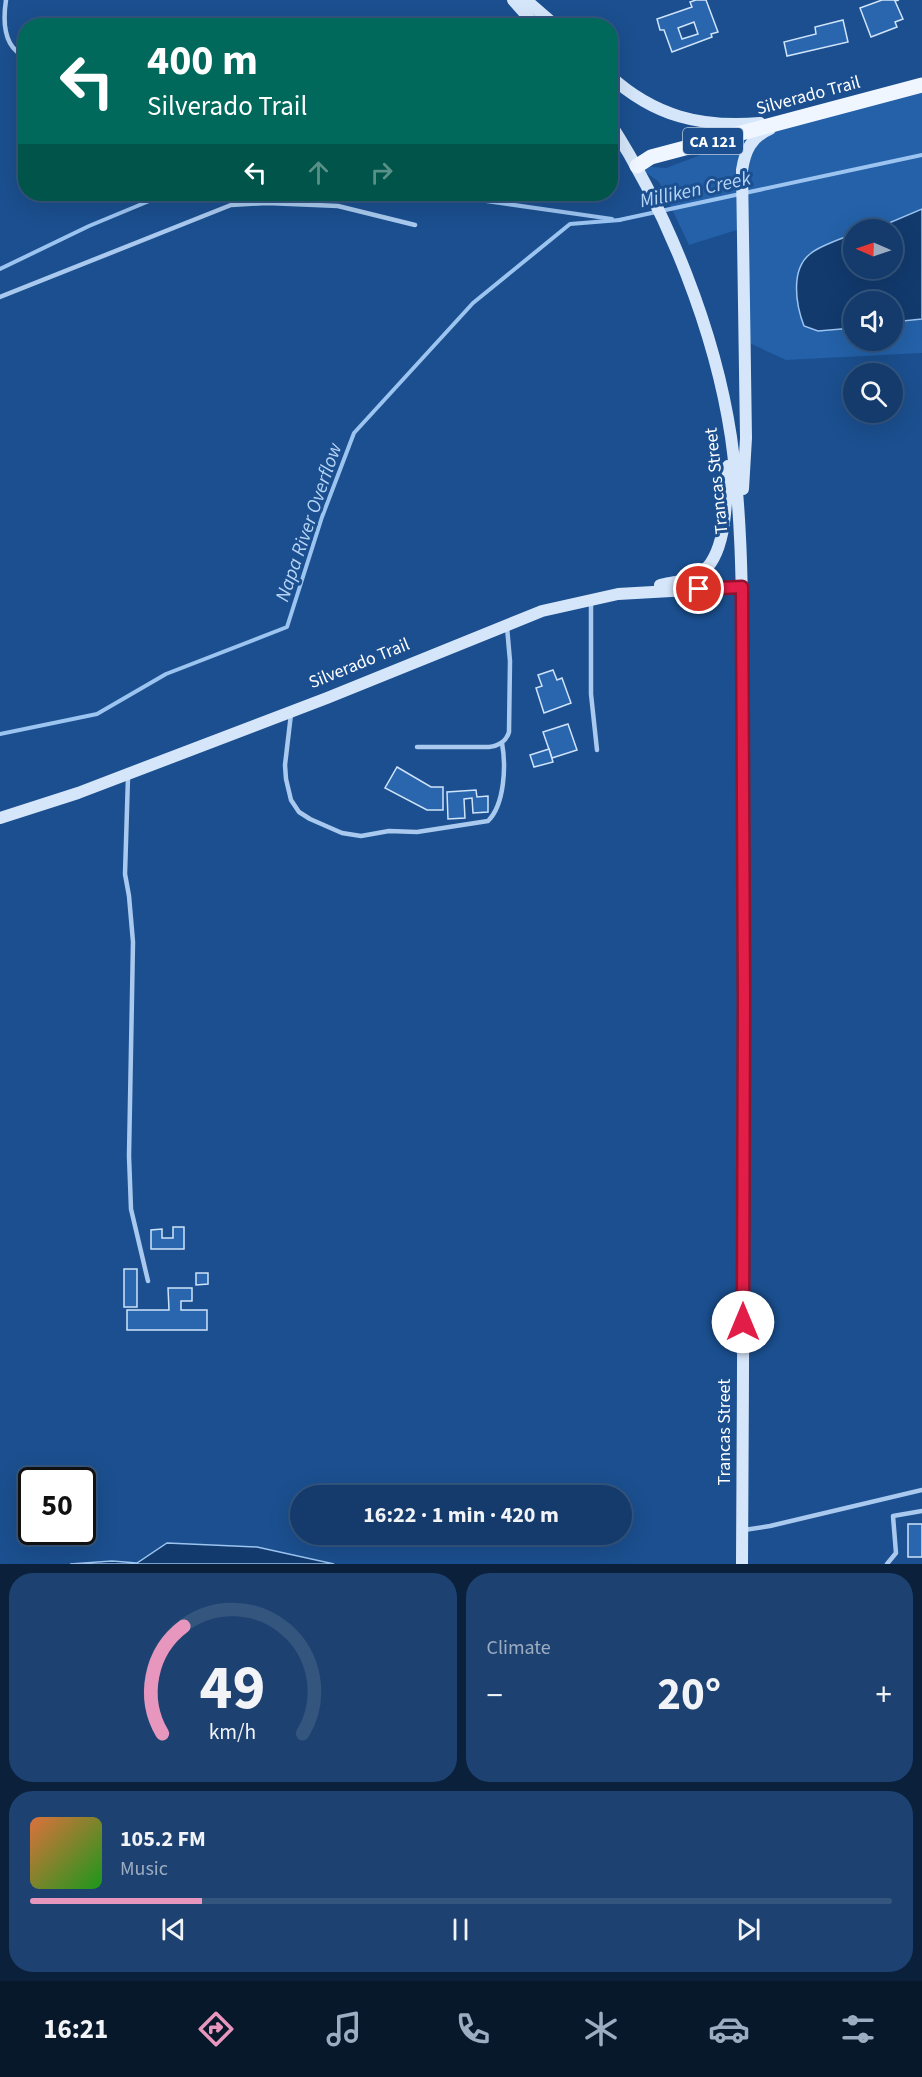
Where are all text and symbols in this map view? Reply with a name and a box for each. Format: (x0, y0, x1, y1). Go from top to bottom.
text: 400 m (147, 31, 258, 91)
icon: left (48, 42, 126, 120)
street label: Silverado Trail (753, 70, 863, 121)
text: Silverado Trail (147, 87, 307, 126)
road number: CA 121 (683, 128, 743, 154)
icon: left (239, 156, 272, 189)
icon: ahead (302, 156, 335, 189)
icon: right (365, 156, 398, 189)
water label: Milliken Creek (637, 164, 754, 215)
north arrow (843, 219, 903, 279)
map controls (843, 219, 903, 423)
button: sound (843, 291, 903, 351)
button: search (843, 363, 903, 423)
street label: Trancas Street (698, 426, 735, 535)
water label: Napa River Overflow (269, 438, 350, 606)
pin (673, 563, 724, 614)
icon: arrive (682, 572, 715, 605)
street label: Silverado Trail (305, 632, 413, 695)
position arrow (711, 1290, 775, 1354)
street label: Trancas Street (712, 1379, 737, 1485)
speed limit sign: 50 (18, 1467, 96, 1545)
text: 16:22 · 1 min · 420 m (363, 1499, 559, 1531)
text: Climate (487, 1634, 551, 1662)
text: 49 (200, 1644, 266, 1733)
text: 20° (657, 1663, 721, 1727)
text: − (487, 1672, 503, 1719)
text: + (876, 1672, 892, 1719)
text: km/h (209, 1718, 257, 1749)
text: 105.2 FM (120, 1823, 206, 1855)
text: Music (120, 1855, 168, 1883)
icon: previous (157, 1913, 190, 1946)
icon: pause (444, 1913, 477, 1946)
icon: next (732, 1913, 765, 1946)
icon: directions (195, 2008, 237, 2050)
icon: music (323, 2008, 365, 2050)
icon: phone (452, 2008, 494, 2050)
icon: climate (580, 2008, 622, 2050)
icon: car (708, 2008, 750, 2050)
icon: filters (837, 2008, 879, 2050)
text: 16:21 (43, 2010, 108, 2049)

